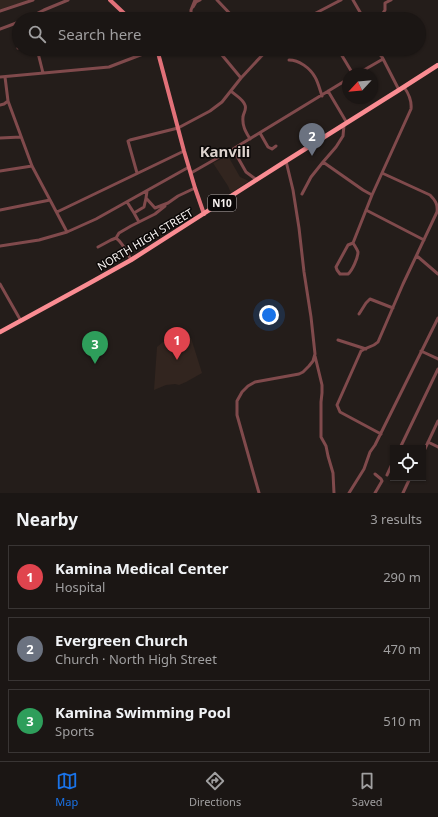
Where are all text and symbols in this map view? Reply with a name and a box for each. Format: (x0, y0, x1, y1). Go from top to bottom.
search box (12, 12, 426, 56)
icon: search (26, 23, 48, 45)
text: Search here (58, 24, 141, 44)
north arrow (342, 68, 378, 104)
pin: 2 (299, 123, 325, 156)
district label: Kanvili (200, 141, 250, 161)
road number: N10 (208, 195, 236, 211)
street label: NORTH HIGH STREET (94, 204, 196, 274)
your location (259, 305, 279, 325)
pin: 1 (164, 327, 190, 360)
pin: 3 (82, 331, 108, 364)
map controls (390, 445, 426, 481)
button: locate (390, 445, 426, 481)
text: Nearby (16, 508, 78, 531)
text: 3 results (370, 510, 422, 528)
text: Kamina Medical Center (55, 558, 228, 578)
text: 1 (26, 568, 34, 586)
text: 290 m (383, 568, 421, 586)
text: Hospital (55, 578, 105, 596)
text: Evergreen Church (55, 630, 188, 650)
text: 2 (26, 640, 34, 658)
text: 470 m (383, 640, 421, 658)
text: Church · North High Street (55, 650, 217, 668)
text: Kamina Swimming Pool (55, 702, 231, 722)
text: 3 (26, 712, 34, 730)
text: 510 m (383, 712, 421, 730)
text: Sports (55, 722, 94, 740)
tab: Map (55, 770, 78, 809)
tab: Directions (189, 770, 241, 809)
tab: Saved (352, 770, 383, 809)

